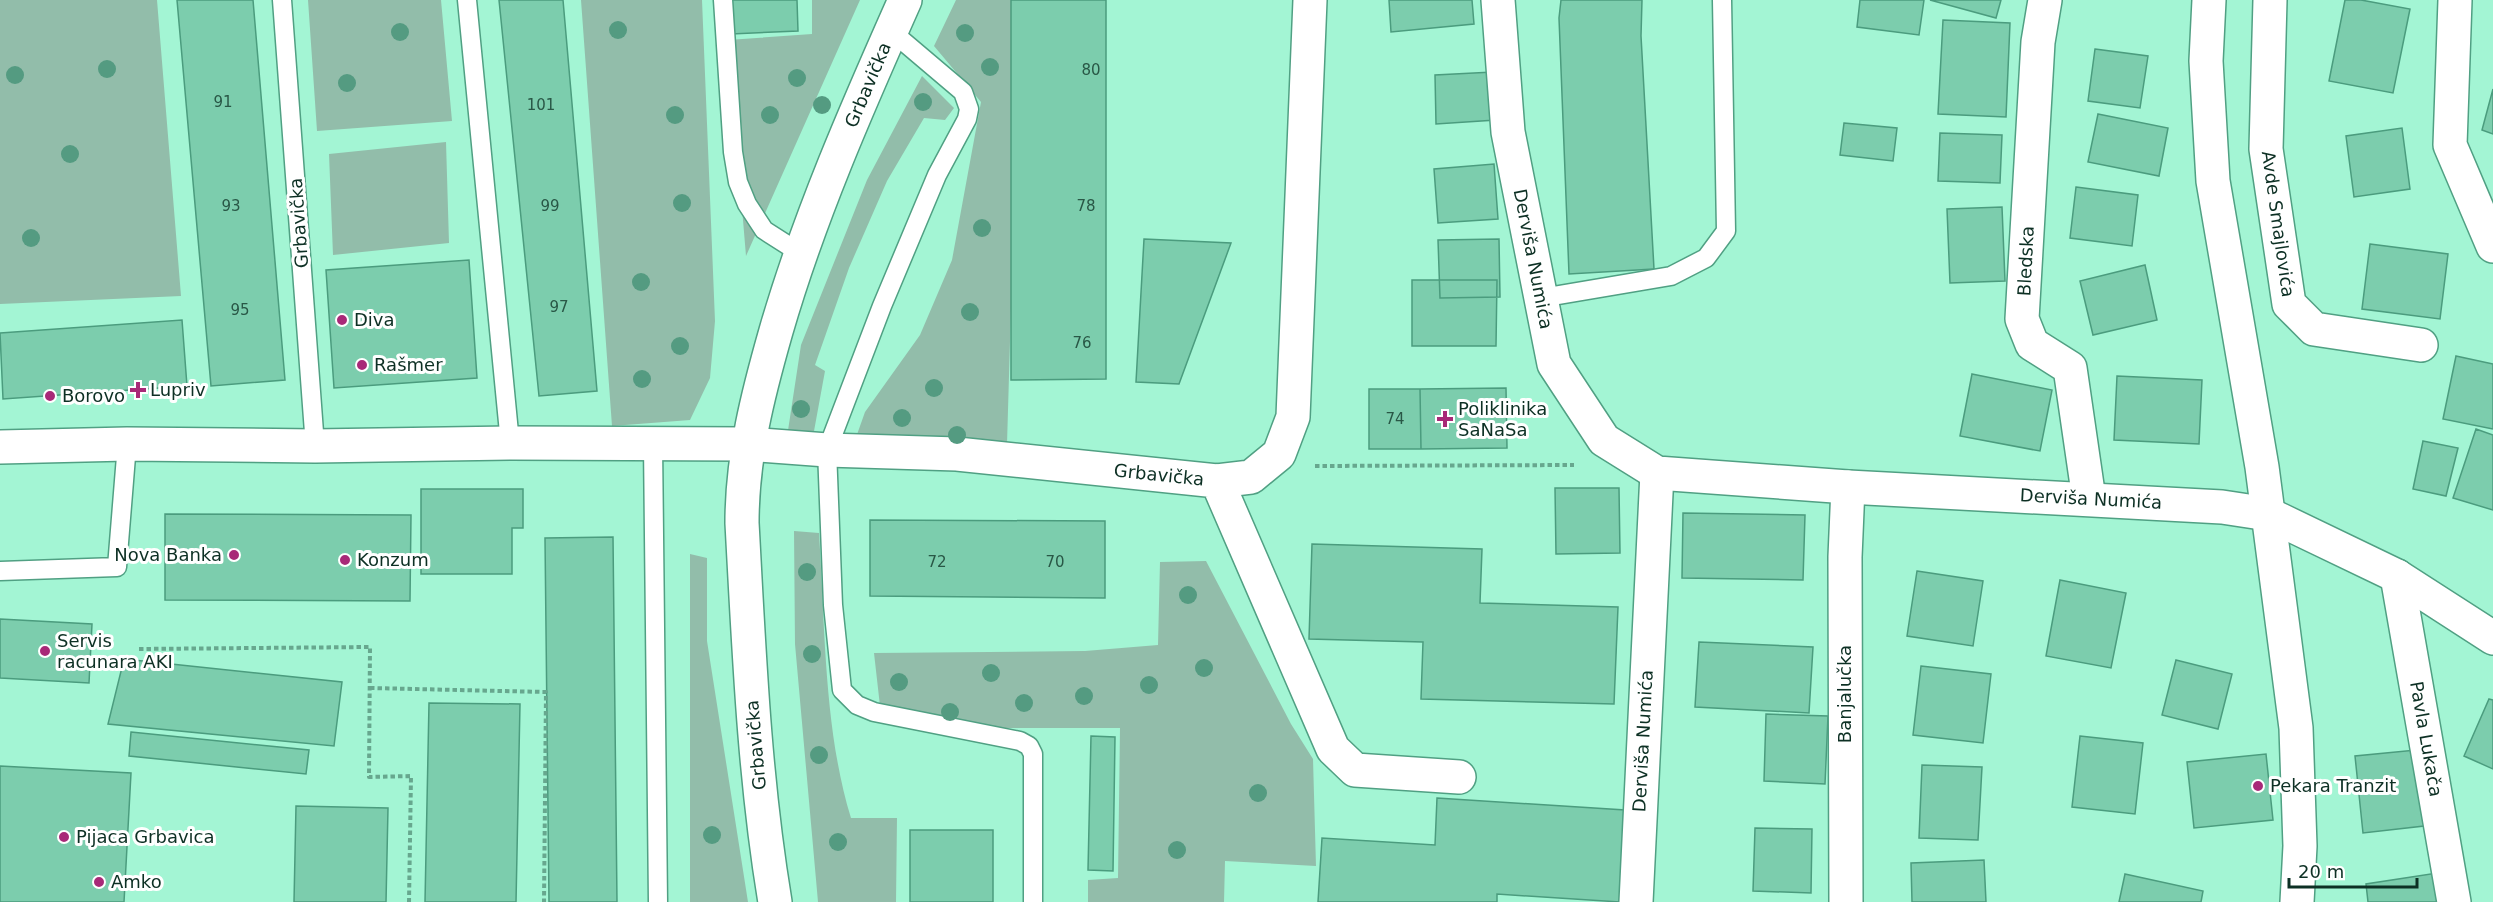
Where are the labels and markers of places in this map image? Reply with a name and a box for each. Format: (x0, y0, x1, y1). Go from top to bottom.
place label: Diva (354, 309, 395, 330)
marker: Diva (335, 313, 349, 327)
place label: Rašmer (374, 354, 443, 375)
marker: Rašmer (355, 358, 369, 372)
place label: Lupriv (150, 379, 206, 400)
marker: Lupriv (131, 383, 145, 397)
place label: Borovo (62, 385, 125, 406)
marker: Borovo (43, 389, 57, 403)
place label: Poliklinika SaNaSa (1458, 398, 1547, 440)
marker: Poliklinika SaNaSa (1436, 410, 1454, 428)
place label: Nova Banka (114, 544, 222, 565)
marker: Nova Banka (227, 548, 241, 562)
place label: Konzum (357, 549, 429, 570)
marker: Konzum (338, 553, 352, 567)
place label: Servis racunara AKI (57, 630, 173, 672)
marker: Servis racunara AKI (38, 644, 52, 658)
place label: Pekara Tranzit (2270, 775, 2396, 796)
marker: Pekara Tranzit (2251, 779, 2265, 793)
place label: Pijaca Grbavica (76, 826, 215, 847)
marker: Pijaca Grbavica (57, 830, 71, 844)
place label: Amko (111, 871, 162, 892)
marker: Amko (92, 875, 106, 889)

